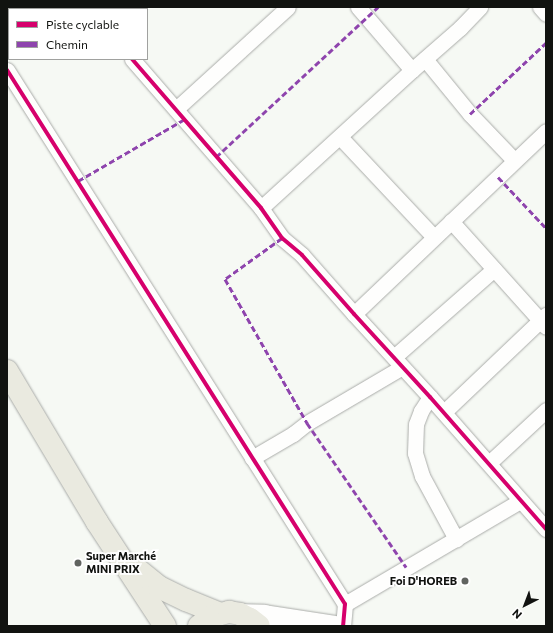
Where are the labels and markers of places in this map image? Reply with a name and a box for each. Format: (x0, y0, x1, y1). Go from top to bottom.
place label: Super Marché MINI PRIX (86, 550, 156, 576)
marker: Super Marché MINI PRIX (73, 558, 83, 568)
place label: Foi D'HOREB (390, 574, 457, 588)
marker: Foi D'HOREB (460, 576, 470, 586)

